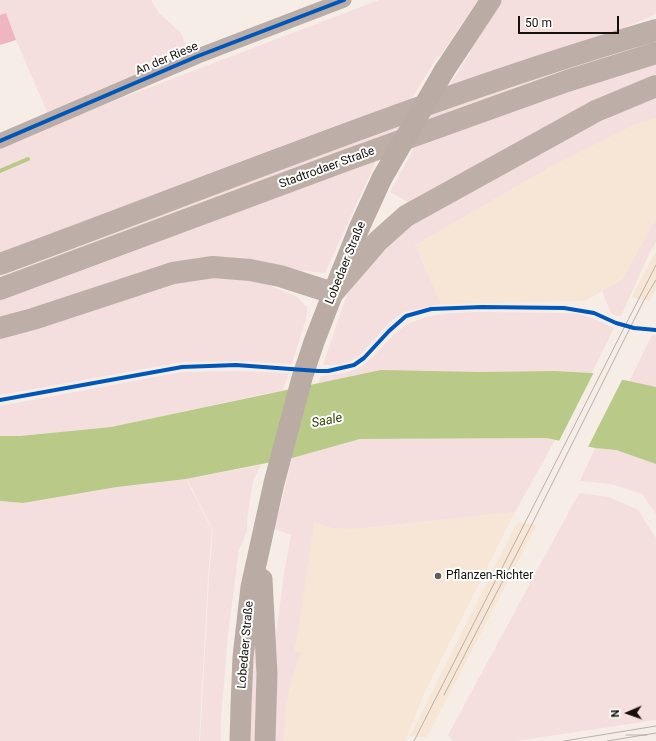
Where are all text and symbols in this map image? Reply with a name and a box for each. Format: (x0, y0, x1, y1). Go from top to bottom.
scale bar (520, 8, 621, 34)
text: 50 m (525, 16, 552, 30)
street label: An der Riese (133, 39, 201, 79)
street label: Stadtrodaer Straße (277, 144, 377, 192)
street label: Lobedaer Straße (323, 219, 369, 307)
water label: Saale (310, 410, 344, 432)
place label: Pflanzen-Richter (446, 569, 533, 583)
marker: Pflanzen-Richter (433, 571, 443, 581)
street label: Lobedaer Straße (235, 601, 257, 689)
north arrow (608, 693, 648, 733)
text: N (609, 709, 622, 718)

